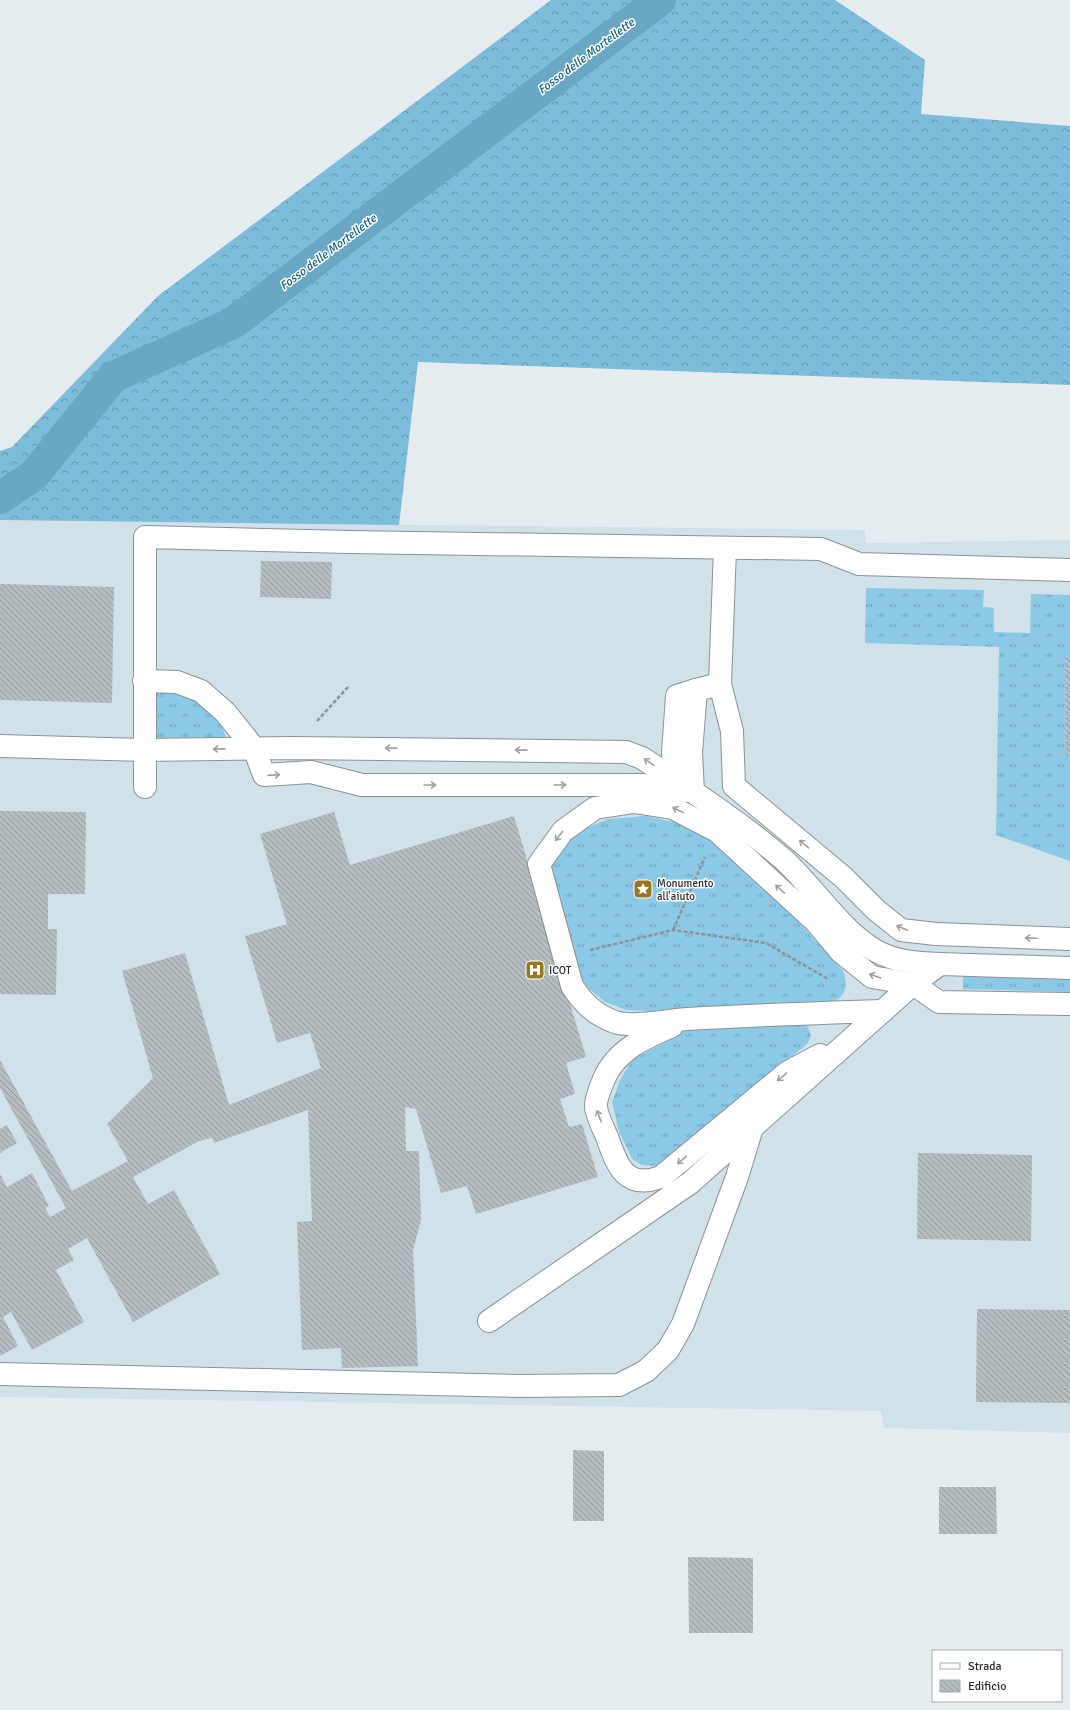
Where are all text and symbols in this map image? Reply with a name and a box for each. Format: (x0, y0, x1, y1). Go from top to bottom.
water label: Fosso delle Mortellette (535, 15, 638, 98)
water label: Fosso delle Mortellette (277, 211, 380, 294)
one-way arrow (213, 745, 226, 753)
one-way arrow (385, 745, 398, 752)
one-way arrow (515, 746, 528, 754)
one-way arrow (644, 758, 655, 766)
one-way arrow (267, 771, 280, 778)
one-way arrow (423, 781, 436, 789)
one-way arrow (553, 781, 566, 789)
one-way arrow (672, 806, 684, 813)
one-way arrow (555, 830, 564, 841)
one-way arrow (798, 840, 809, 849)
place label: Monumento all'aiuto (657, 877, 714, 903)
place icon: Monumento all'aiuto (632, 878, 654, 900)
one-way arrow (775, 884, 785, 893)
one-way arrow (896, 924, 908, 932)
one-way arrow (1025, 934, 1038, 941)
hospital icon: ICOT (524, 959, 546, 981)
place label: ICOT (549, 964, 572, 977)
one-way arrow (869, 972, 881, 980)
one-way arrow (777, 1072, 787, 1081)
one-way arrow (594, 1110, 602, 1122)
one-way arrow (677, 1155, 687, 1164)
legend (932, 1650, 1062, 1702)
text: Strada (968, 1659, 1002, 1674)
text: Edificio (968, 1679, 1006, 1694)

